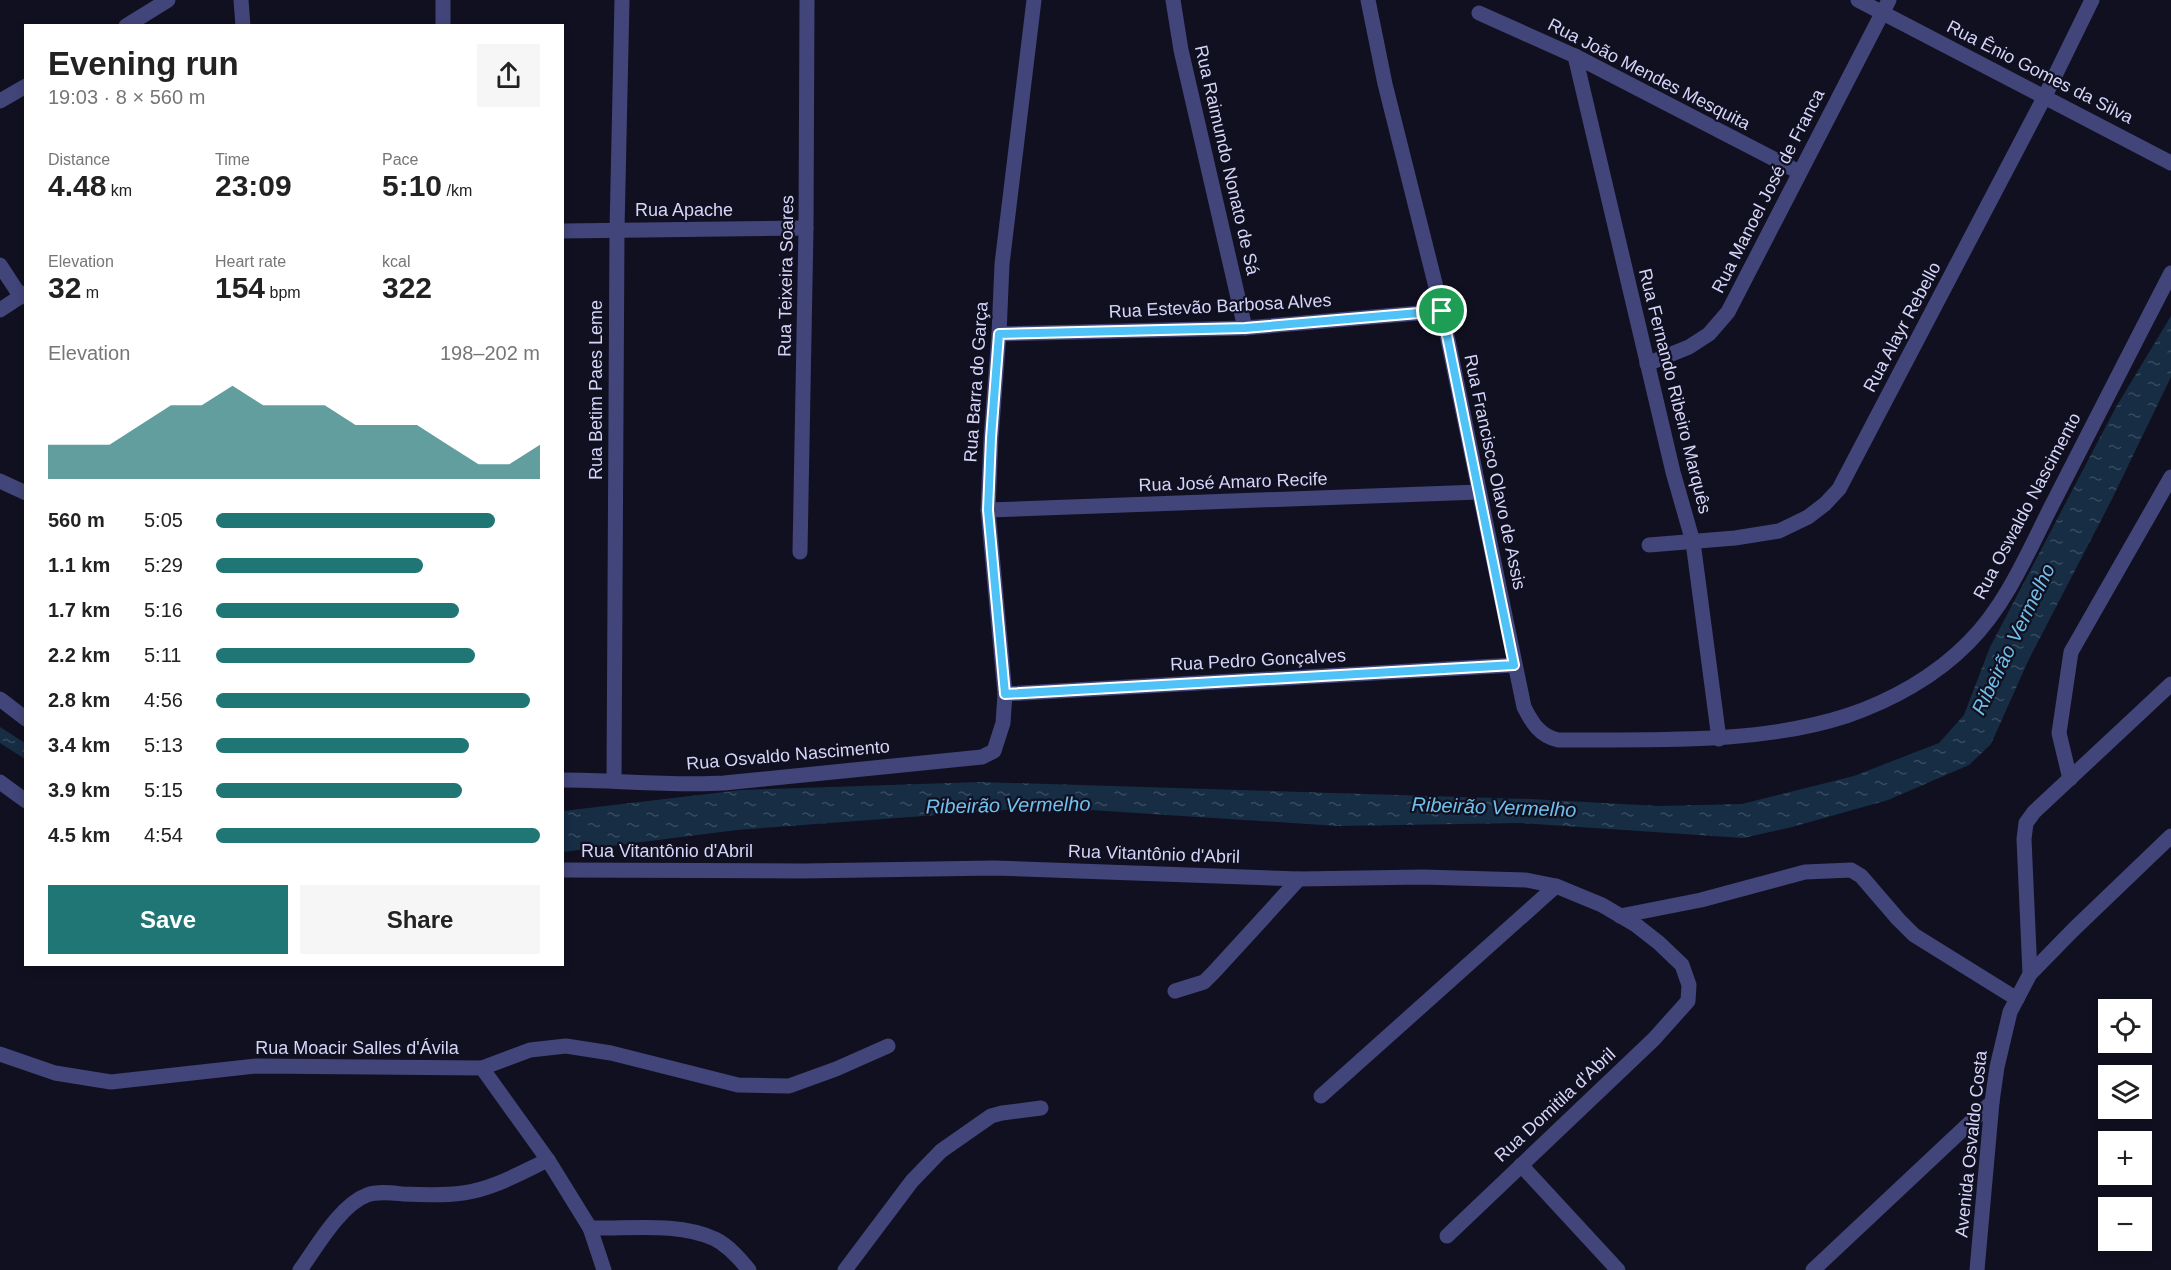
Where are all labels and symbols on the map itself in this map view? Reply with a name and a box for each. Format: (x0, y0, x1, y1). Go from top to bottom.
street label: Rua João Mendes Mesquita (1545, 14, 1754, 134)
street label: Rua Ênio Gomes da Silva (1944, 16, 2137, 128)
street label: Rua Raimundo Nonato de Sá (1191, 43, 1263, 278)
street label: Rua Manoel José de Franca (1708, 85, 1829, 296)
street label: Rua Teixeira Soares (775, 195, 797, 357)
street label: Rua Apache (635, 200, 733, 220)
street label: Rua Alayr Rebello (1859, 259, 1945, 395)
street label: Rua Fernando Ribeiro Marquês (1635, 266, 1715, 516)
pin (1416, 285, 1467, 336)
street label: Rua Estevão Barbosa Alves (1108, 290, 1332, 322)
street label: Rua Betim Paes Leme (586, 300, 606, 480)
street label: Rua Barra do Garça (960, 300, 992, 463)
street label: Rua Francisco Olavo de Assis (1460, 352, 1530, 592)
street label: Rua Oswaldo Nascimento (1969, 409, 2085, 603)
street label: Rua José Amaro Recife (1138, 469, 1328, 495)
water label: Ribeirão Vermelho (1967, 560, 2059, 718)
street label: Rua Pedro Gonçalves (1170, 645, 1346, 675)
street label: Rua Osvaldo Nascimento (685, 736, 891, 774)
water label: Ribeirão Vermelho (925, 793, 1091, 817)
water label: Ribeirão Vermelho (1411, 793, 1577, 821)
street label: Rua Vitantônio d'Abril (581, 841, 753, 861)
street label: Rua Vitantônio d'Abril (1068, 841, 1240, 867)
street label: Rua Moacir Salles d'Ávila (255, 1038, 460, 1058)
street label: Rua Domitila d'Abril (1491, 1044, 1619, 1166)
street label: Avenida Osvaldo Costa (1951, 1049, 1991, 1238)

